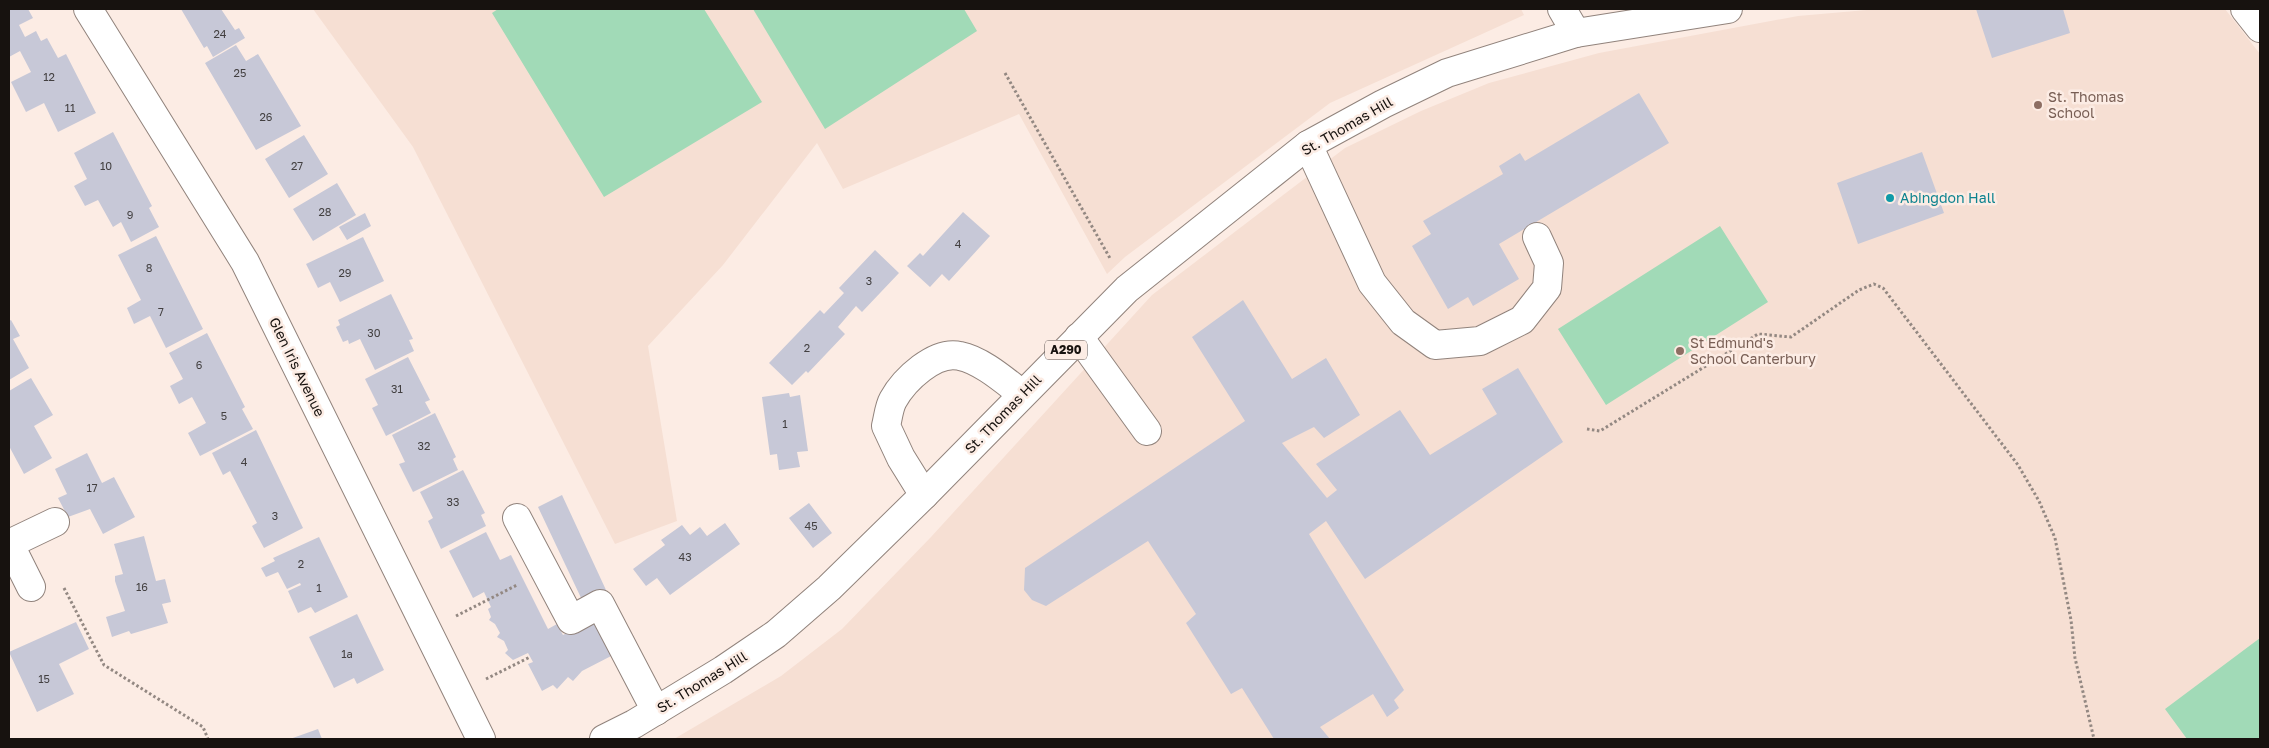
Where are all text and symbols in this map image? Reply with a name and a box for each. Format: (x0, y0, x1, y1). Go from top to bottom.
house number: 24 (213, 27, 227, 40)
house number: 25 (234, 66, 246, 79)
house number: 12 (43, 70, 55, 83)
place label: St. Thomas School (2048, 88, 2124, 121)
street label: St. Thomas Hill (1298, 93, 1395, 159)
marker: St. Thomas School (2032, 99, 2044, 111)
house number: 11 (65, 101, 75, 114)
house number: 26 (259, 110, 273, 123)
house number: 10 (100, 159, 112, 172)
house number: 27 (291, 159, 303, 172)
place label: Abingdon Hall (1900, 189, 1996, 206)
marker: Abingdon Hall (1884, 192, 1896, 204)
house number: 28 (318, 205, 332, 218)
house number: 9 (127, 208, 133, 221)
house number: 4 (955, 237, 962, 250)
house number: 8 (146, 261, 153, 274)
house number: 29 (338, 266, 352, 279)
house number: 3 (866, 274, 872, 287)
house number: 7 (158, 305, 164, 318)
street label: Glen Iris Avenue (266, 314, 329, 419)
house number: 30 (367, 326, 381, 339)
place label: St Edmund's School Canterbury (1690, 334, 1816, 367)
road number: A290 (1045, 340, 1087, 360)
house number: 2 (804, 341, 810, 354)
marker: St Edmund's School Canterbury (1674, 345, 1686, 357)
house number: 6 (196, 358, 203, 371)
street label: St. Thomas Hill (961, 371, 1044, 456)
house number: 31 (391, 382, 403, 395)
house number: 5 (221, 409, 227, 422)
house number: 1 (782, 417, 788, 430)
house number: 32 (418, 439, 430, 452)
house number: 4 (241, 455, 248, 468)
house number: 17 (86, 481, 98, 494)
house number: 33 (447, 495, 459, 508)
house number: 3 (272, 509, 278, 522)
house number: 45 (804, 519, 818, 532)
house number: 43 (678, 550, 692, 563)
house number: 2 (298, 557, 304, 570)
house number: 16 (136, 580, 148, 593)
house number: 1 (316, 581, 322, 594)
house number: 1a (341, 647, 353, 660)
street label: St. Thomas Hill (654, 647, 750, 716)
house number: 15 (38, 672, 50, 685)

